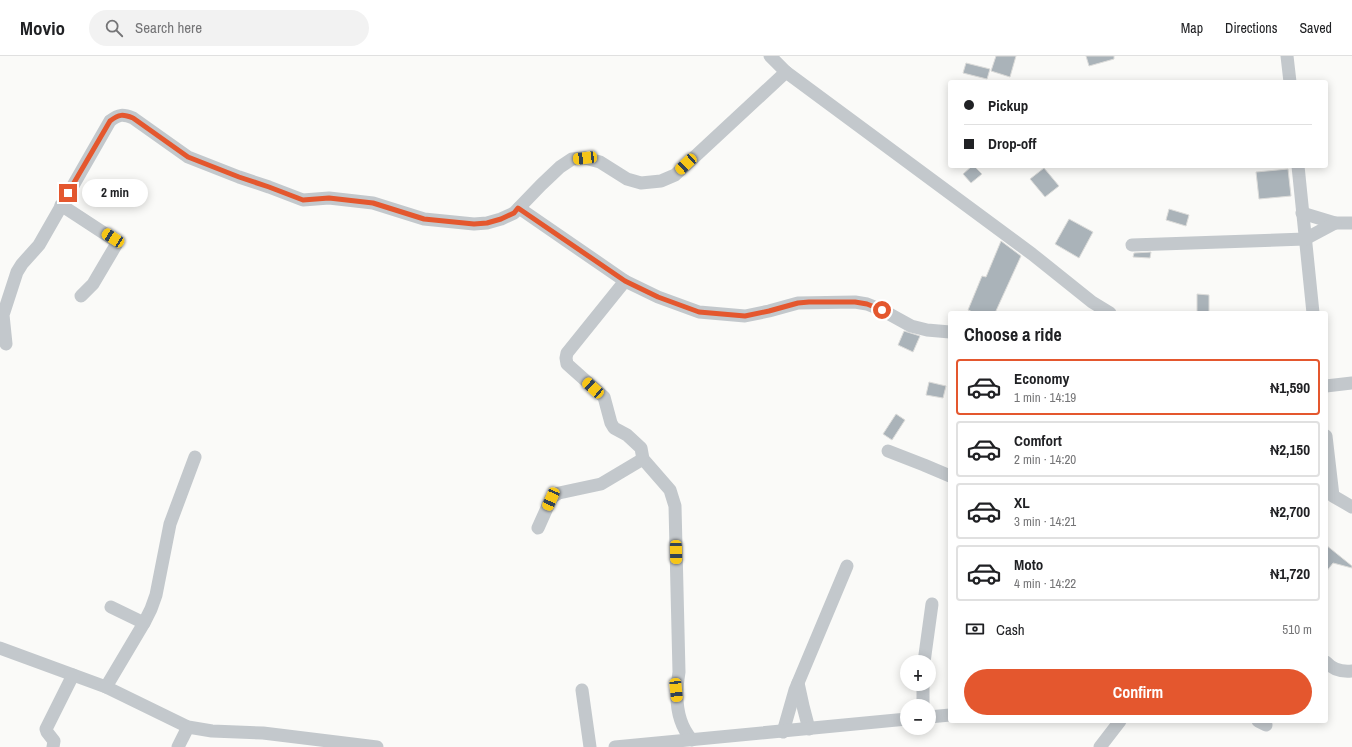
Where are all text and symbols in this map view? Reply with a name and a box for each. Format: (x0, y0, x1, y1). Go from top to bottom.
search box (89, 10, 369, 46)
text: Movio (20, 15, 65, 41)
icon: search (103, 17, 125, 39)
text: Search here (135, 17, 202, 38)
text: Map (1181, 19, 1203, 37)
text: Directions (1225, 19, 1277, 37)
text: Saved (1299, 19, 1332, 37)
text: Pickup (988, 95, 1028, 116)
text: Drop-off (988, 133, 1037, 154)
car (572, 151, 598, 165)
car (673, 151, 699, 177)
callout: 2 min (82, 179, 148, 207)
route end (59, 184, 77, 202)
text: 2 min (101, 184, 129, 201)
car (100, 226, 126, 250)
route start (873, 301, 891, 319)
text: Choose a ride (964, 322, 1062, 347)
text: Economy (1014, 368, 1069, 389)
icon: car (966, 369, 1002, 405)
car (580, 376, 606, 400)
text: ₦1,590 (1270, 377, 1310, 398)
text: 1 min · 14:19 (1014, 389, 1076, 406)
text: Comfort (1014, 430, 1062, 451)
icon: car (966, 431, 1002, 467)
text: ₦2,150 (1270, 439, 1310, 460)
text: 2 min · 14:20 (1014, 451, 1076, 468)
car (541, 486, 561, 512)
text: XL (1014, 492, 1030, 513)
icon: car (966, 493, 1002, 529)
text: ₦2,700 (1270, 501, 1310, 522)
text: 3 min · 14:21 (1014, 513, 1076, 530)
car (670, 540, 682, 564)
text: Moto (1014, 554, 1043, 575)
icon: car (966, 555, 1002, 591)
text: ₦1,720 (1270, 563, 1310, 584)
text: 4 min · 14:22 (1014, 575, 1076, 592)
icon: cash (964, 618, 986, 640)
text: Cash (996, 619, 1025, 640)
text: 510 m (1282, 621, 1312, 638)
map controls (900, 655, 936, 735)
button: + (900, 655, 936, 691)
button: Confirm (964, 669, 1312, 715)
car (669, 677, 683, 703)
button: − (900, 699, 936, 735)

